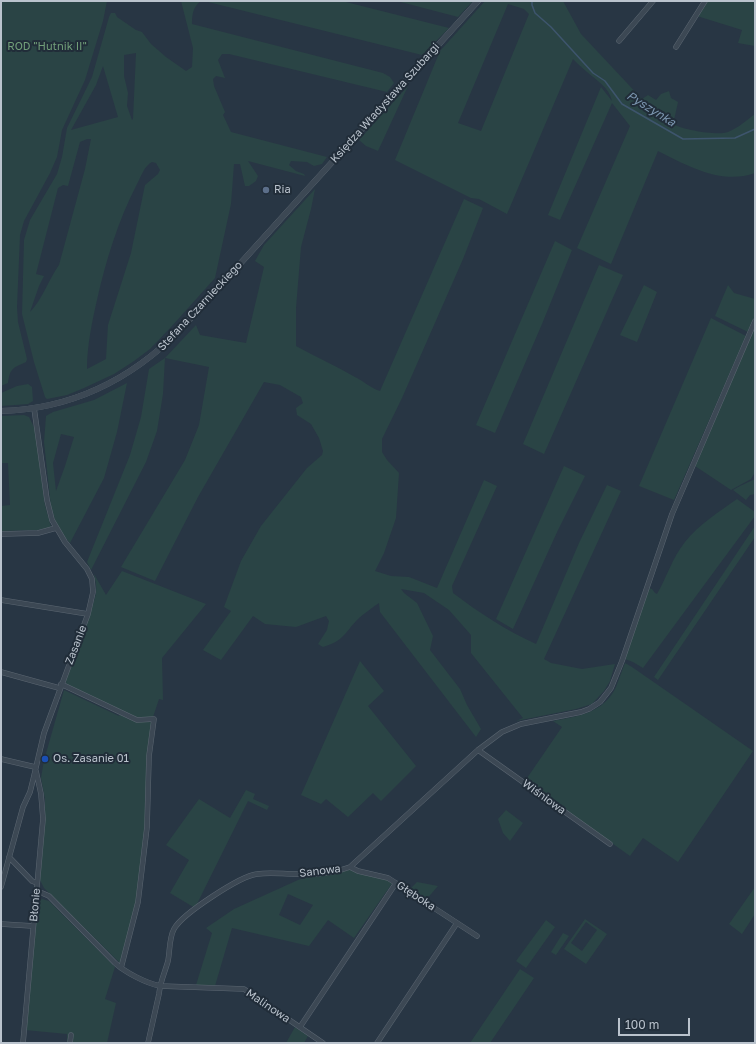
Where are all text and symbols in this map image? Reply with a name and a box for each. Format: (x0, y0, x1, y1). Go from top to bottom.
park label: ROD "Hutnik II" (7, 40, 87, 54)
street label: Księdza Władysława Szubargi (328, 40, 442, 166)
water label: Pyszynka (624, 88, 678, 130)
place label: Ria (274, 183, 291, 197)
marker: Ria (261, 185, 271, 195)
street label: Stefana Czarnieckiego (155, 258, 245, 354)
street label: Zasanie (63, 624, 89, 666)
place label: Os. Zasanie 01 (53, 752, 129, 766)
marker: Os. Zasanie 01 (40, 754, 50, 764)
street label: Wiśniowa (520, 777, 568, 817)
street label: Sanowa (299, 862, 341, 880)
street label: Głęboka (394, 879, 438, 913)
street label: Błonie (27, 888, 43, 922)
street label: Malinowa (243, 986, 293, 1026)
scale bar (620, 1010, 692, 1036)
text: 100 m (625, 1017, 659, 1032)

